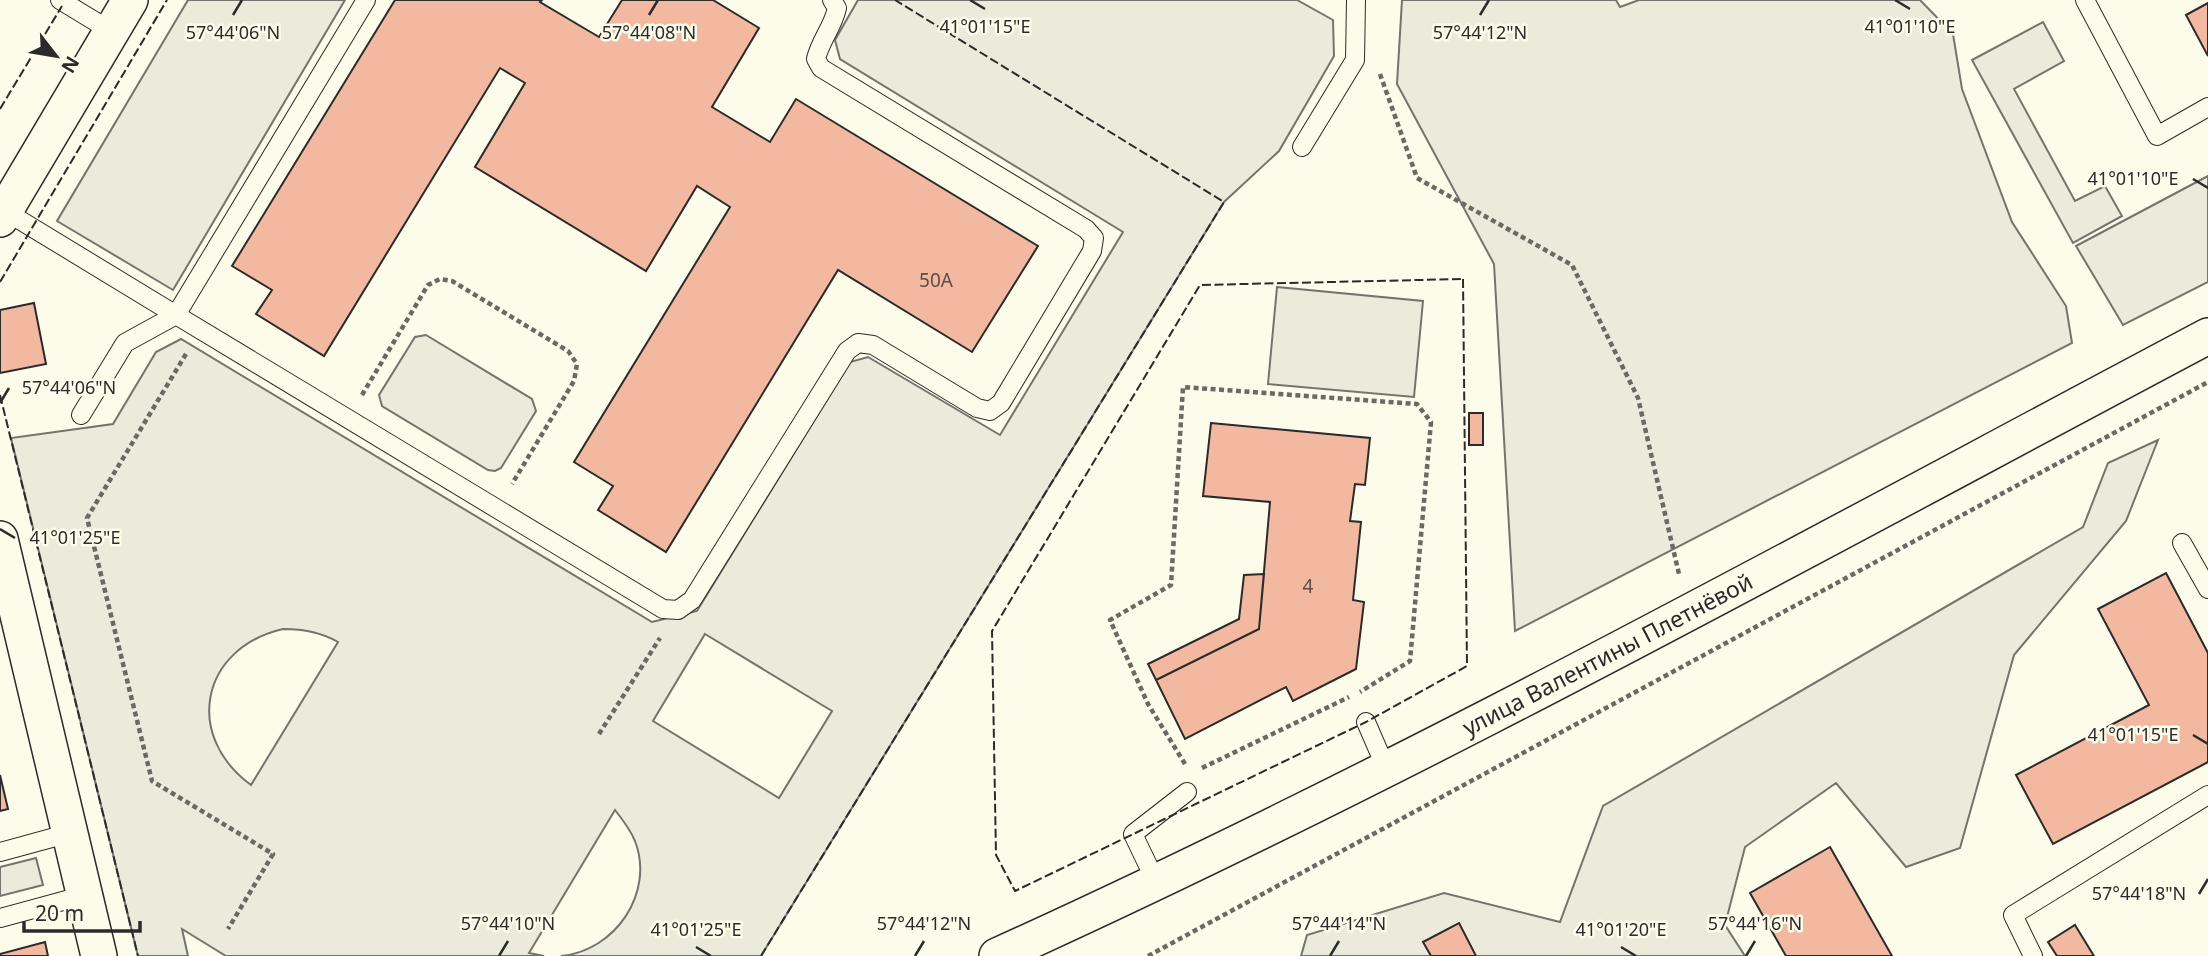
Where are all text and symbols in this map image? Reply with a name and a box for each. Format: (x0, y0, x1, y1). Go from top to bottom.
text: 41°01'15"E (940, 14, 1030, 38)
text: 41°01'10"E (1865, 14, 1955, 38)
text: 57°44'06"N (186, 20, 280, 44)
text: 57°44'08"N (602, 20, 696, 44)
text: 57°44'12"N (1433, 20, 1527, 44)
north arrow (21, 21, 91, 91)
text: N (55, 51, 86, 78)
text: 41°01'10"E (2088, 166, 2178, 190)
house number: 50А (919, 267, 954, 293)
text: 57°44'06"N (22, 375, 116, 399)
text: 41°01'25"E (30, 525, 120, 549)
street label: улица Валентины Плетнёвой (1457, 565, 1758, 743)
house number: 4 (1303, 573, 1314, 599)
text: 41°01'15"E (2088, 722, 2178, 746)
text: 57°44'18"N (2092, 881, 2186, 905)
scale bar (24, 890, 140, 934)
text: 20 m (35, 899, 84, 927)
text: 57°44'10"N (461, 911, 555, 935)
text: 57°44'12"N (877, 911, 971, 935)
text: 57°44'14"N (1292, 911, 1386, 935)
text: 57°44'16"N (1708, 911, 1802, 935)
text: 41°01'25"E (651, 917, 741, 941)
text: 41°01'20"E (1576, 917, 1666, 941)

